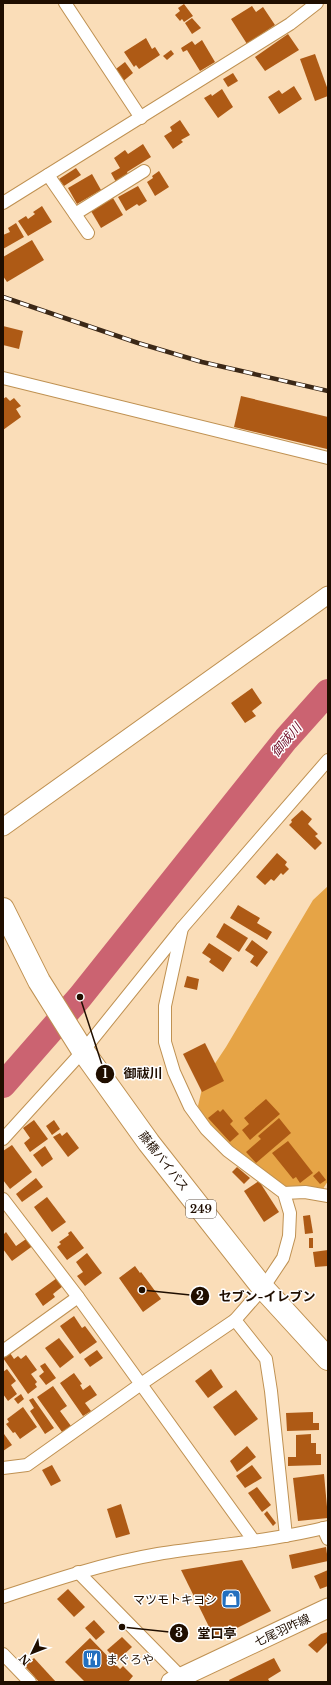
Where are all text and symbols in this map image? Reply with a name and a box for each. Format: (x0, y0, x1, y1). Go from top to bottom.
water label: 御祓川 (267, 718, 306, 760)
callout: 御祓川 (95, 1061, 170, 1086)
text: 御祓川 (123, 1065, 163, 1082)
text: 1 (102, 1066, 108, 1081)
street label: 藤橋バイパス (136, 1128, 192, 1194)
road number: 249 (186, 1200, 216, 1218)
callout: セブン-イレブン (190, 1283, 323, 1308)
text: 2 (196, 1288, 204, 1303)
text: セブン-イレブン (219, 1288, 315, 1305)
shop icon: マツモトキヨシ (220, 1588, 242, 1610)
place label: マツモトキヨシ (133, 1592, 217, 1607)
street label: 七尾羽咋線 (252, 1611, 312, 1649)
callout: 堂口亭 (169, 1620, 244, 1645)
text: 3 (175, 1625, 183, 1640)
text: 堂口亭 (197, 1625, 237, 1642)
north arrow (12, 1633, 52, 1673)
restaurant icon: まぐろや (81, 1648, 103, 1670)
text: N (16, 1651, 33, 1668)
place label: まぐろや (106, 1652, 154, 1667)

